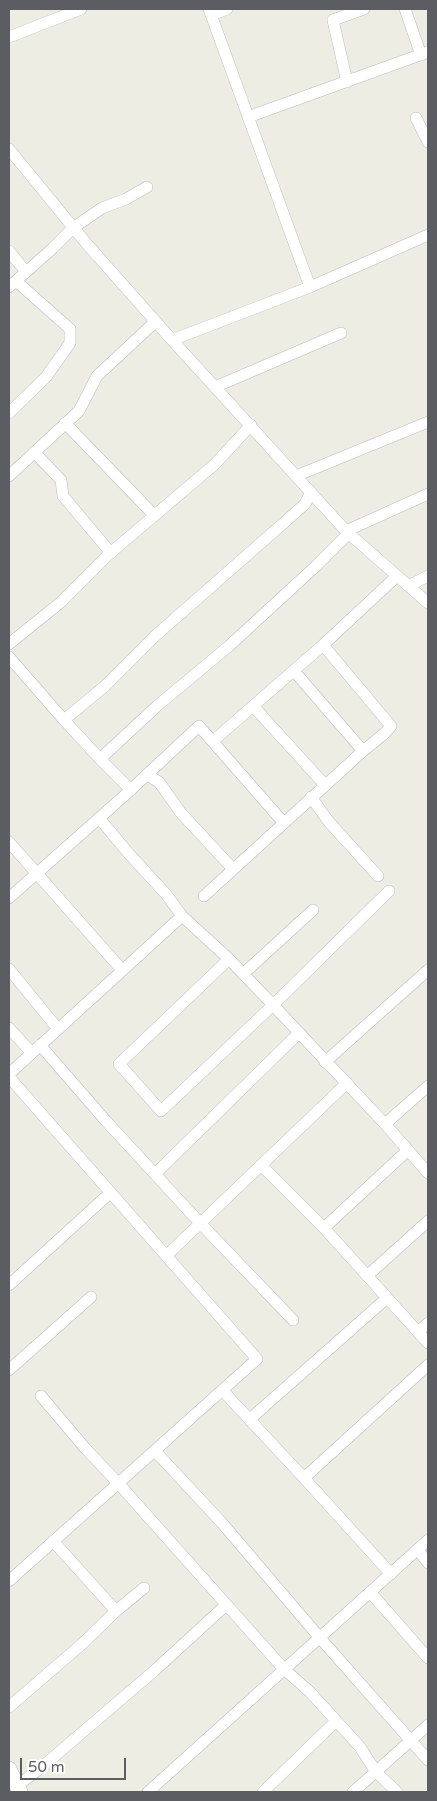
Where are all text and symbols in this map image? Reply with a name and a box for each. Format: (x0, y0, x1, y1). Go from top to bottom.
scale bar (22, 1748, 129, 1780)
text: 50 m (28, 1758, 65, 1776)

